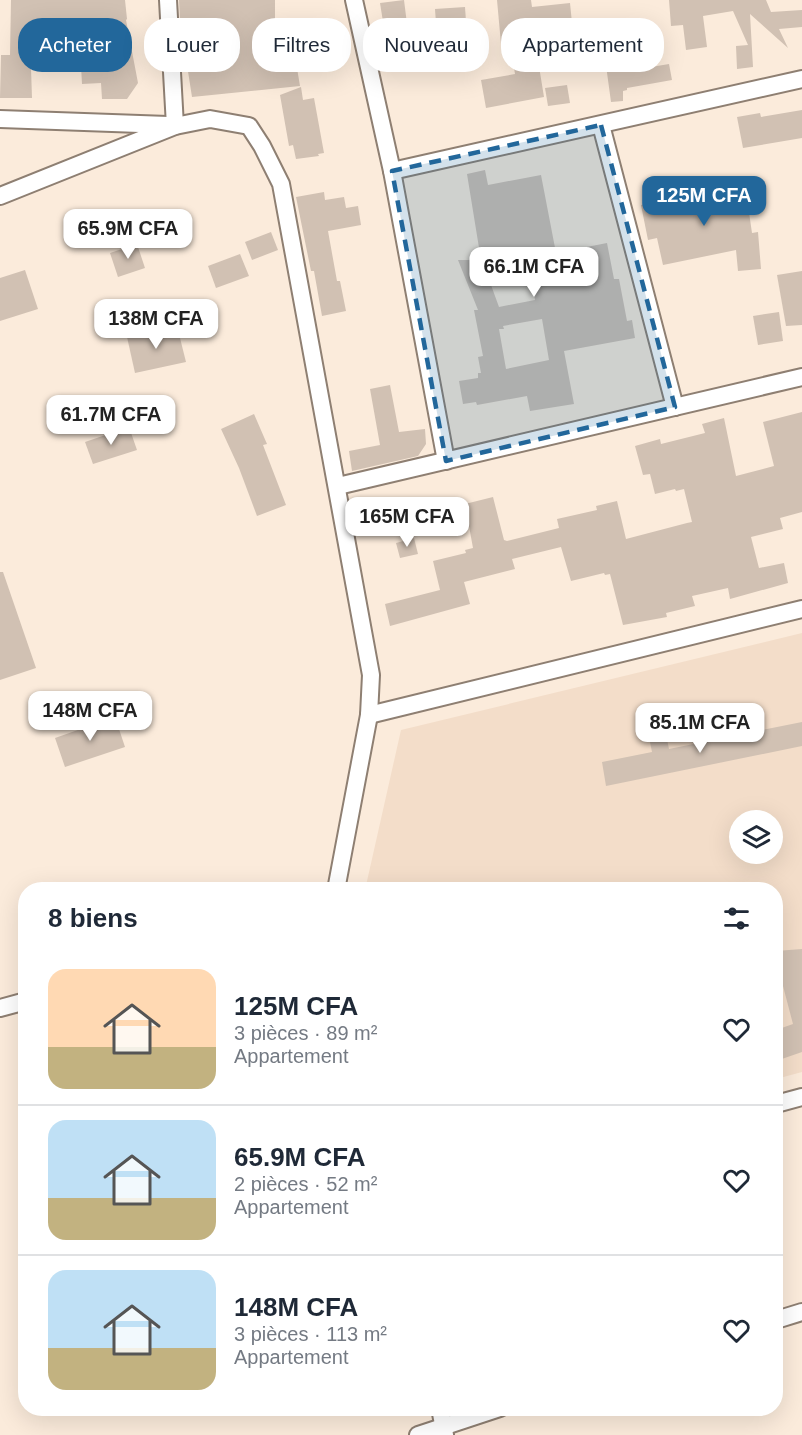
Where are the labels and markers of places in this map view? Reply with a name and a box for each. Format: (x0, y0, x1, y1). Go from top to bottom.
pin: 125M CFA (642, 176, 766, 227)
pin: 65.9M CFA (59, 209, 197, 260)
pin: 66.1M CFA (465, 247, 603, 298)
pin: 138M CFA (94, 299, 218, 350)
pin: 61.7M CFA (42, 395, 180, 446)
pin: 165M CFA (345, 497, 469, 548)
pin: 148M CFA (28, 691, 152, 742)
pin: 85.1M CFA (631, 703, 769, 754)

